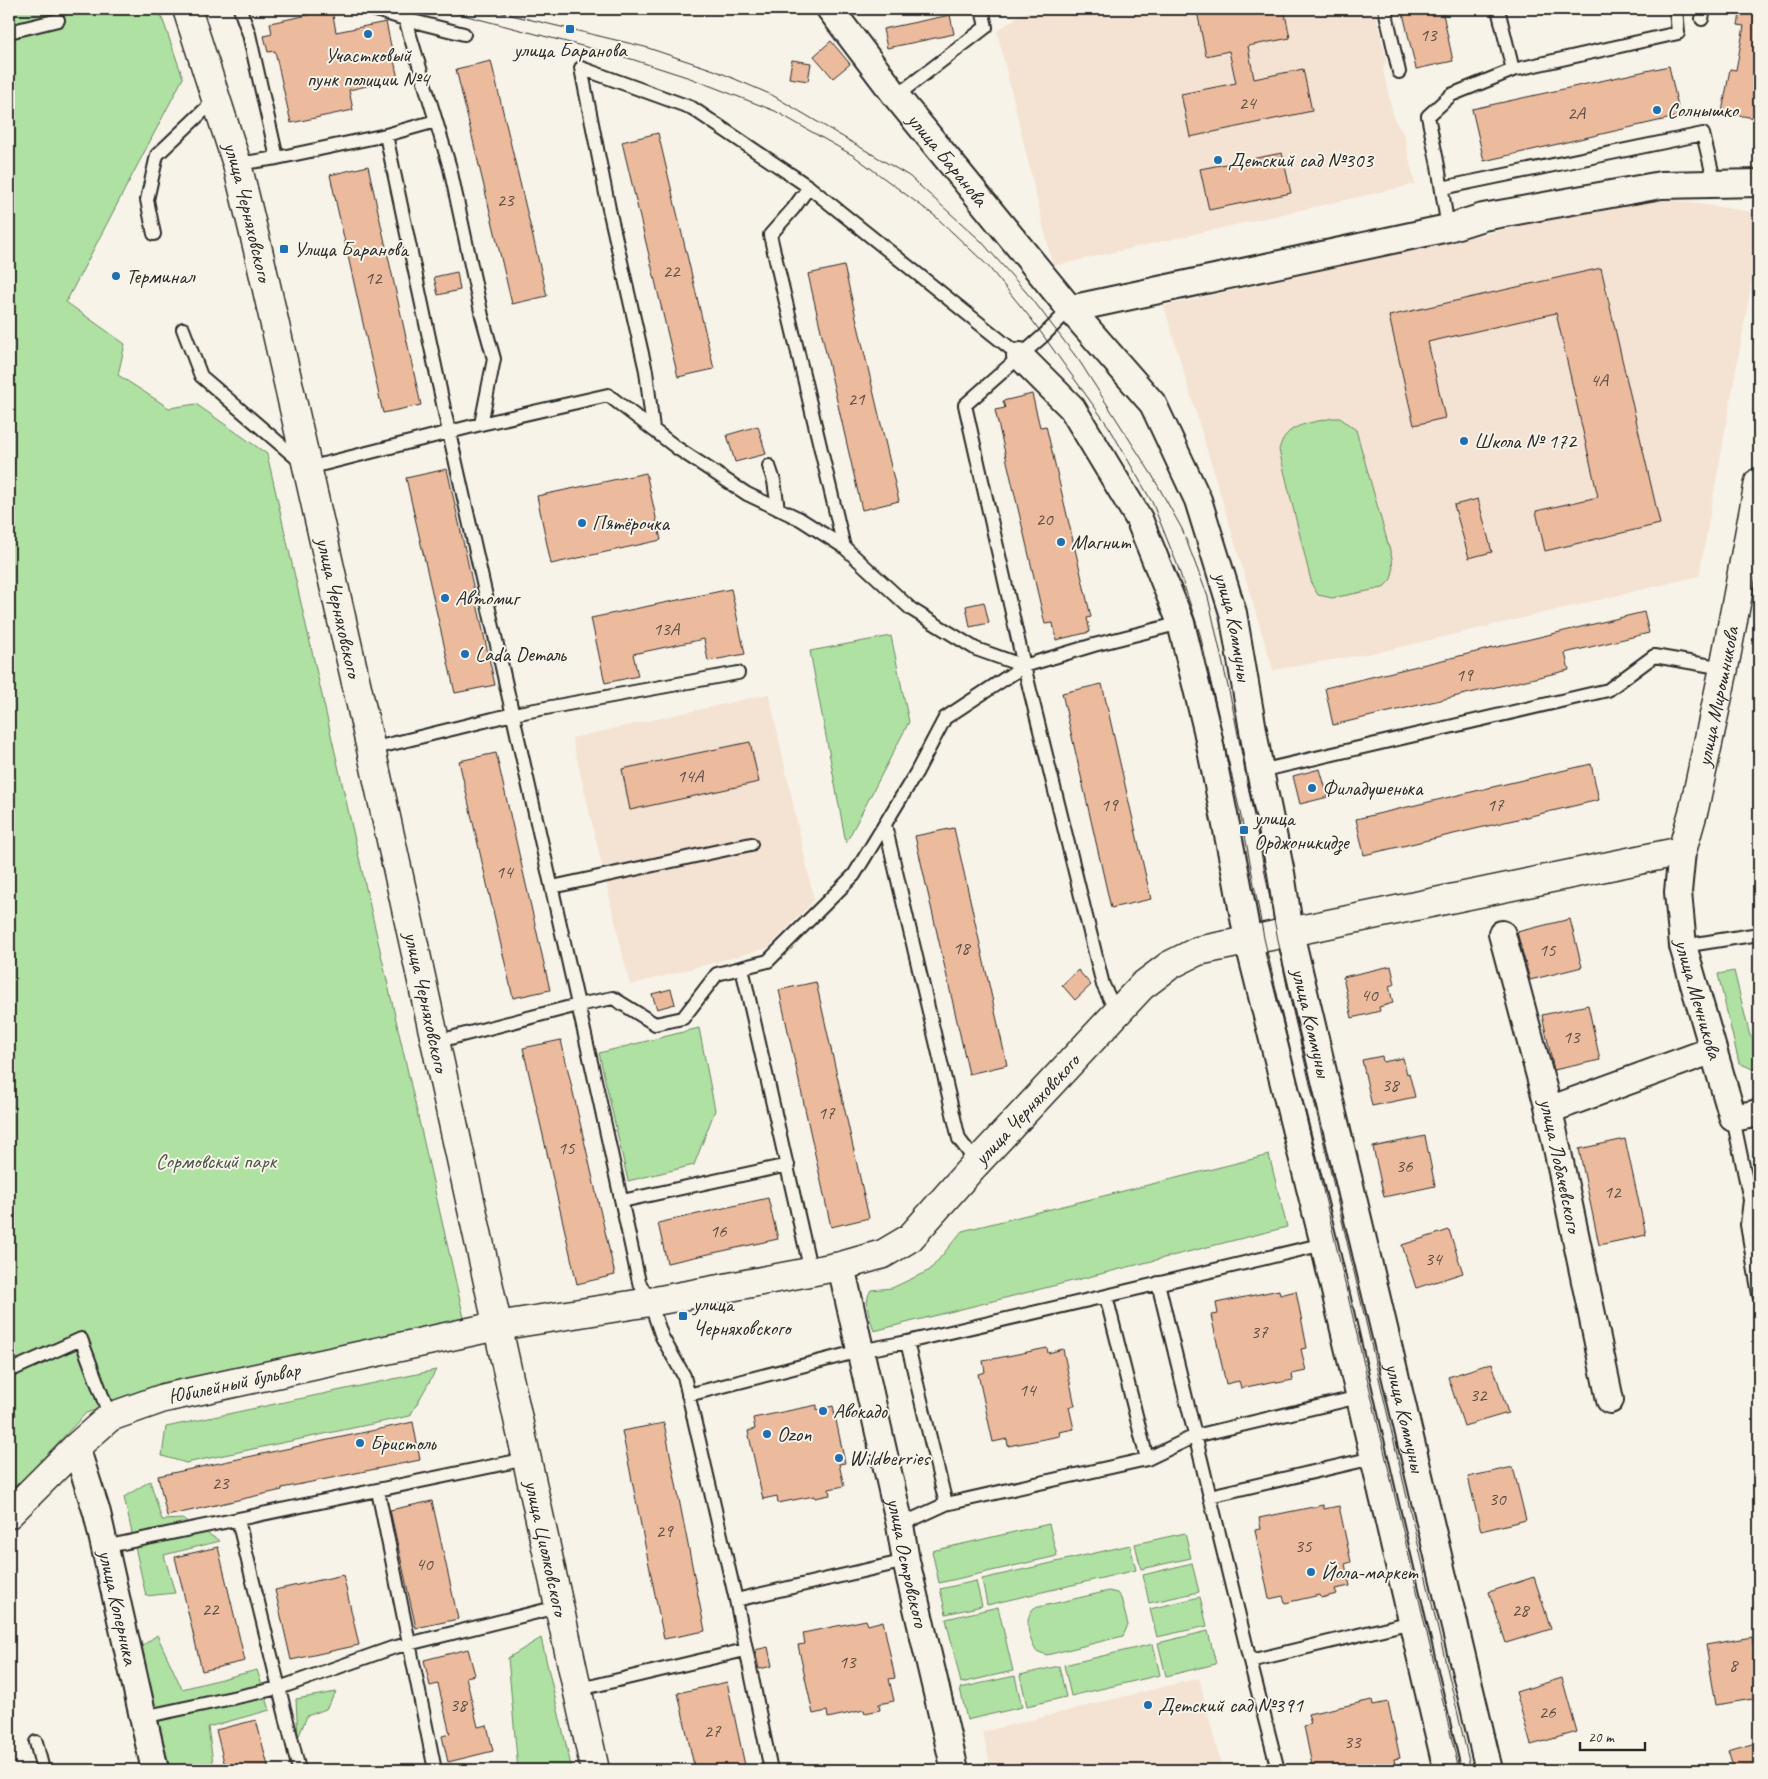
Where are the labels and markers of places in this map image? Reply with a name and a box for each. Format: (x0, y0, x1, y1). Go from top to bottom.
marker: улица Баранова (564, 23, 576, 35)
marker: Участковый пунк полиции №4 (362, 28, 374, 40)
place label: улица Баранова (512, 37, 628, 63)
place label: Участковый пунк полиции №4 (307, 42, 432, 92)
place label: Солнышко (1667, 97, 1740, 123)
marker: Солнышко (1651, 104, 1663, 116)
place label: Детский сад №303 (1228, 147, 1374, 173)
marker: Детский сад №303 (1212, 154, 1224, 166)
place label: Улица Баранова (294, 236, 410, 262)
marker: Улица Баранова (278, 243, 290, 255)
place label: Терминал (126, 263, 196, 289)
marker: Терминал (110, 270, 122, 282)
place label: Школа № 172 (1474, 428, 1578, 454)
marker: Школа № 172 (1458, 435, 1470, 447)
place label: Пятёрочка (592, 510, 671, 536)
marker: Пятёрочка (576, 517, 588, 529)
place label: Магнит (1071, 529, 1132, 555)
marker: Магнит (1055, 536, 1067, 548)
place label: Автомиг (455, 585, 521, 611)
marker: Автомиг (439, 592, 451, 604)
place label: Lada Dеталь (475, 641, 567, 667)
marker: Lada Dеталь (459, 648, 471, 660)
place label: Филадушенька (1322, 775, 1424, 801)
marker: Филадушенька (1306, 782, 1318, 794)
place label: улица Орджоникидзе (1252, 805, 1351, 856)
marker: улица Орджоникидзе (1238, 824, 1250, 836)
place label: улица Черняховского (691, 1291, 793, 1341)
marker: улица Черняховского (677, 1310, 689, 1322)
place label: Авокадо (833, 1398, 889, 1424)
marker: Авокадо (817, 1405, 829, 1417)
place label: Ozon (777, 1421, 812, 1447)
marker: Ozon (761, 1428, 773, 1440)
place label: Бристоль (370, 1430, 437, 1456)
marker: Бристоль (354, 1437, 366, 1449)
place label: Wildberries (849, 1445, 931, 1471)
marker: Wildberries (833, 1452, 845, 1464)
place label: Йола-маркет (1321, 1559, 1419, 1585)
marker: Йола-маркет (1305, 1566, 1317, 1578)
place label: Детский сад №391 (1158, 1692, 1304, 1718)
marker: Детский сад №391 (1142, 1699, 1154, 1711)

